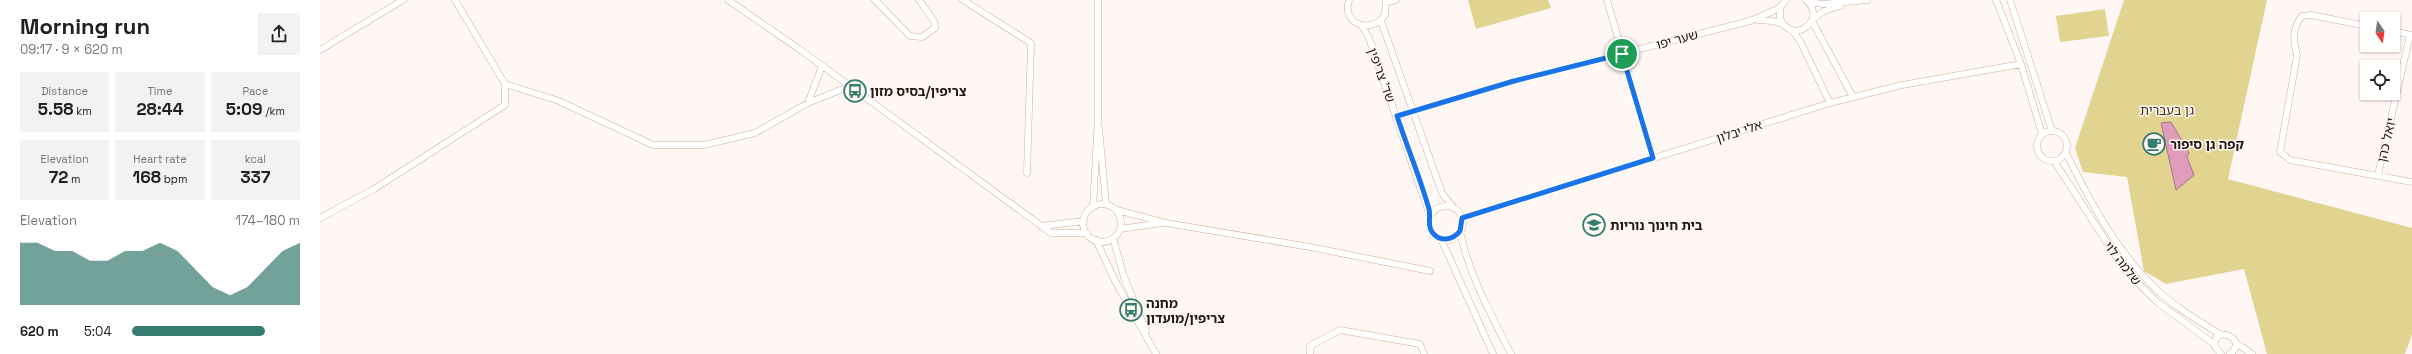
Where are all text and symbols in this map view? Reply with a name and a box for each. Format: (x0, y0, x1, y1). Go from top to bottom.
text: Morning run (20, 12, 150, 40)
north arrow (2360, 12, 2400, 52)
map controls (2360, 12, 2400, 100)
button: share (258, 13, 300, 55)
street label: שער יפו (1654, 26, 1700, 53)
pin (1605, 37, 1639, 71)
text: 09:17 · 9 × 620 m (20, 41, 123, 58)
icon: arrive (1611, 43, 1633, 65)
street label: שד' צריפין (1364, 46, 1399, 105)
button: locate (2360, 60, 2400, 100)
bus stop icon: צריפין/בסיס מזון (842, 78, 868, 104)
place label: צריפין/בסיס מזון (870, 83, 967, 100)
text: Distance (41, 84, 88, 98)
text: Time (147, 84, 173, 98)
text: Pace (242, 84, 268, 98)
text: 5.58 (38, 98, 73, 120)
text: 28:44 (136, 98, 183, 120)
text: 5:09 (226, 98, 263, 120)
park label: גן בעברית (2140, 102, 2194, 119)
text: km (73, 104, 92, 118)
text: /km (263, 104, 285, 118)
street label: אלי יבלון (1714, 116, 1764, 147)
street label: יואל כהן (2373, 116, 2400, 164)
cafe icon: קפה גן סיפור (2141, 131, 2167, 157)
place label: קפה גן סיפור (2170, 136, 2244, 153)
text: Elevation (41, 152, 89, 166)
text: Heart rate (133, 152, 187, 166)
text: kcal (245, 152, 266, 166)
text: 72 (49, 166, 68, 188)
text: 168 (133, 166, 161, 188)
text: 337 (240, 166, 270, 188)
text: m (68, 172, 81, 186)
text: bpm (161, 172, 187, 186)
text: Elevation (20, 212, 77, 229)
text: 174–180 m (236, 212, 300, 229)
school or university icon: בית חינוך נוריות (1581, 212, 1607, 238)
place label: בית חינוך נוריות (1610, 217, 1703, 234)
street label: שלמה לוי (2100, 238, 2145, 289)
place label: מחנה צריפין/מועדון (1146, 295, 1225, 327)
bus stop icon: מחנה צריפין/מועדון (1118, 297, 1144, 323)
text: 620 m (20, 323, 59, 340)
text: 5:04 (84, 323, 112, 340)

